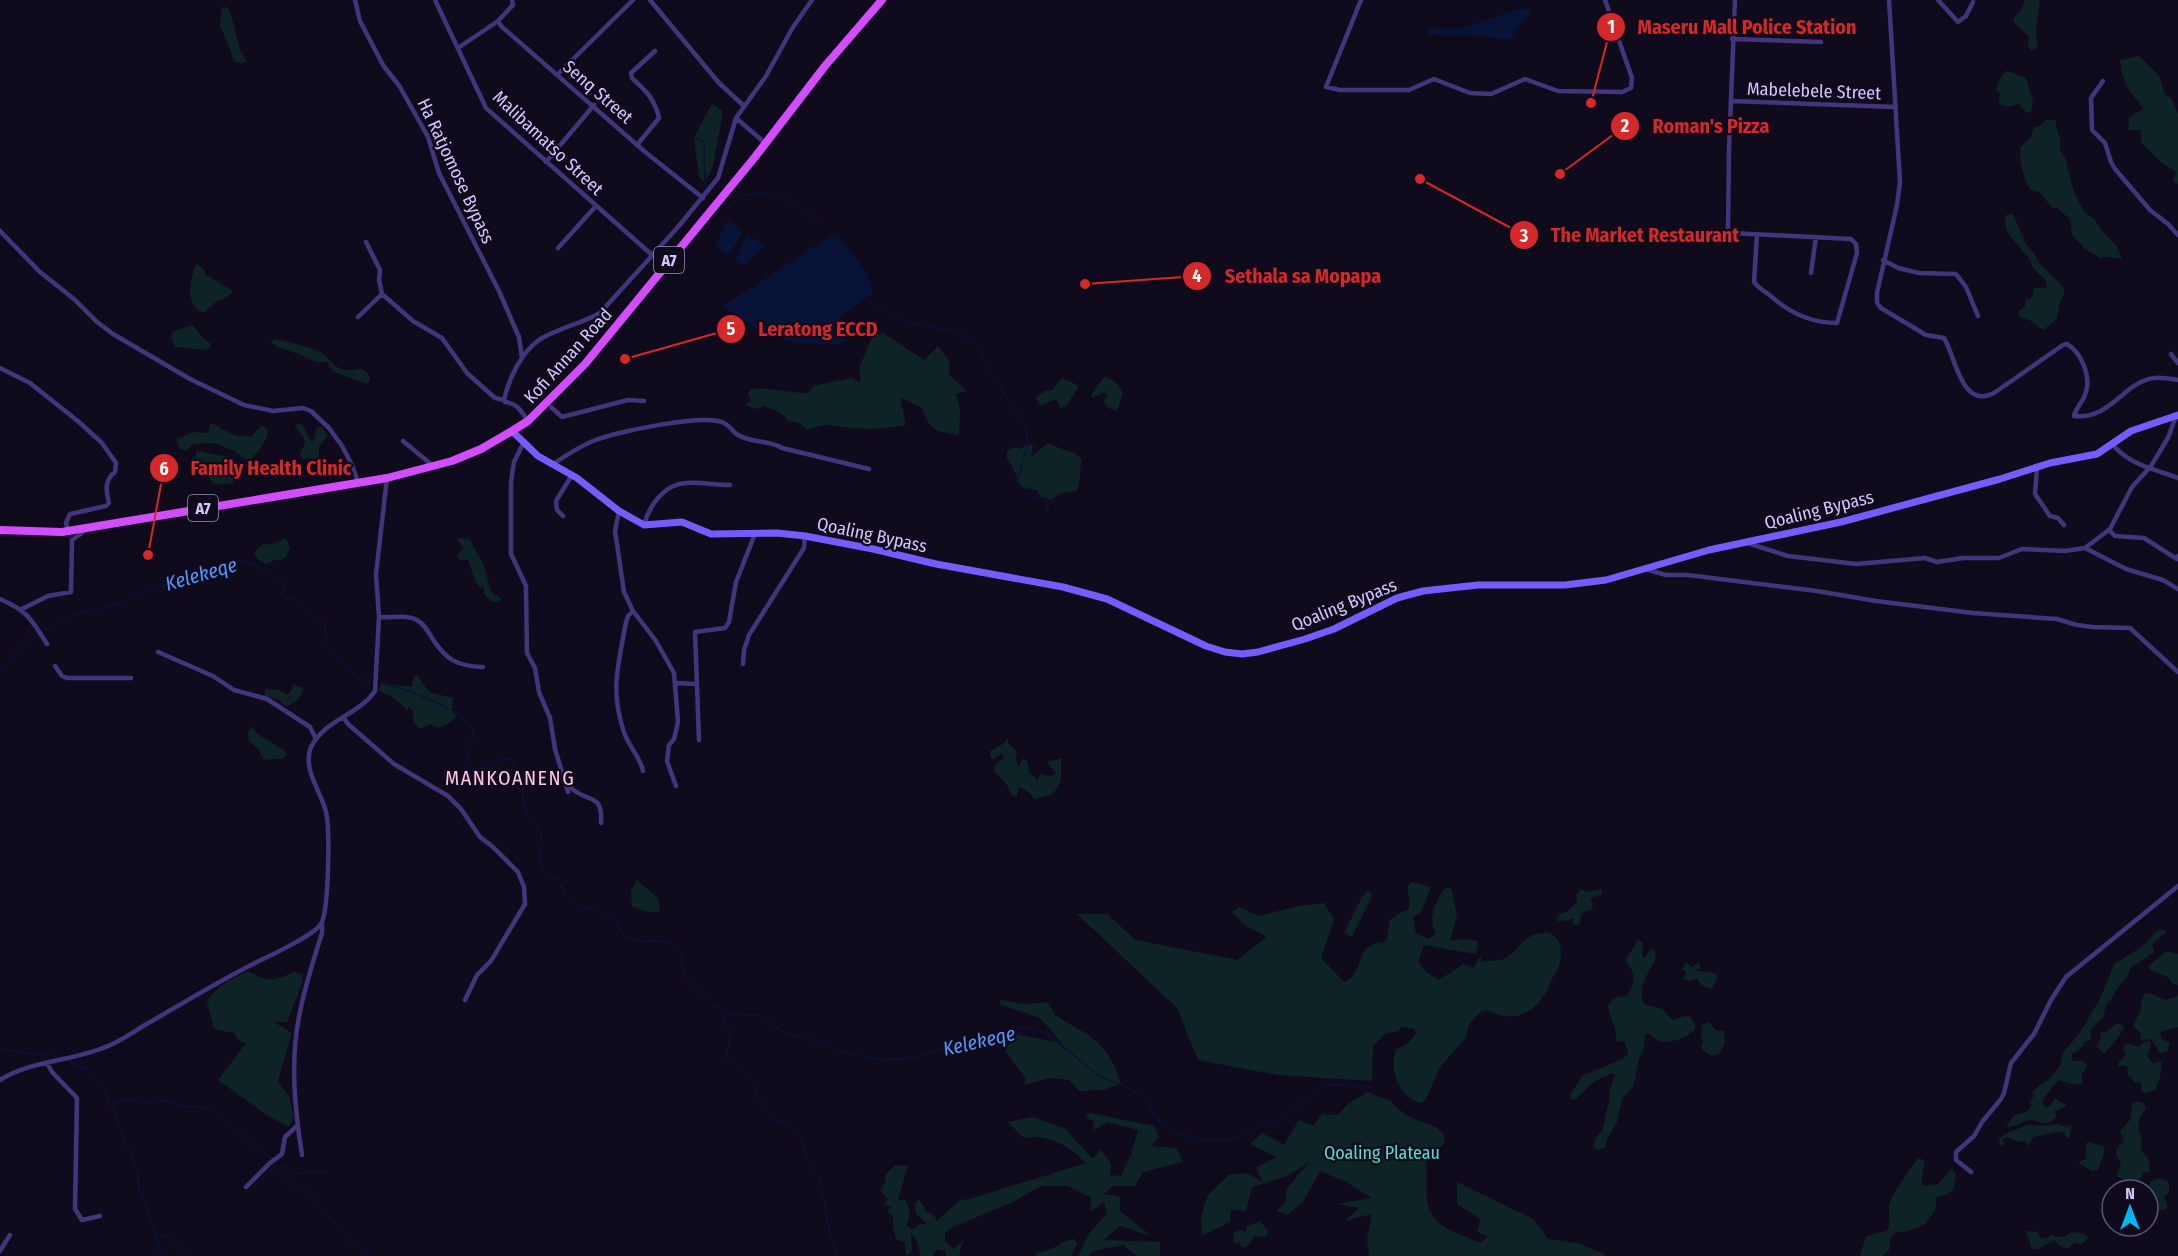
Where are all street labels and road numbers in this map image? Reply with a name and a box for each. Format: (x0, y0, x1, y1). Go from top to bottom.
street label: Senq Street (559, 56, 638, 128)
street label: Mabelebele Street (1747, 78, 1882, 104)
street label: Malibamatso Street (488, 86, 608, 200)
street label: Ha Ratjomose Bypass (413, 95, 499, 247)
road number: A7 (654, 247, 684, 273)
street label: Kofi Annan Road (519, 304, 617, 408)
street label: Qoaling Bypass (1762, 486, 1876, 534)
road number: A7 (188, 495, 218, 521)
street label: Qoaling Bypass (815, 513, 929, 557)
street label: Qoaling Bypass (1288, 574, 1400, 636)

